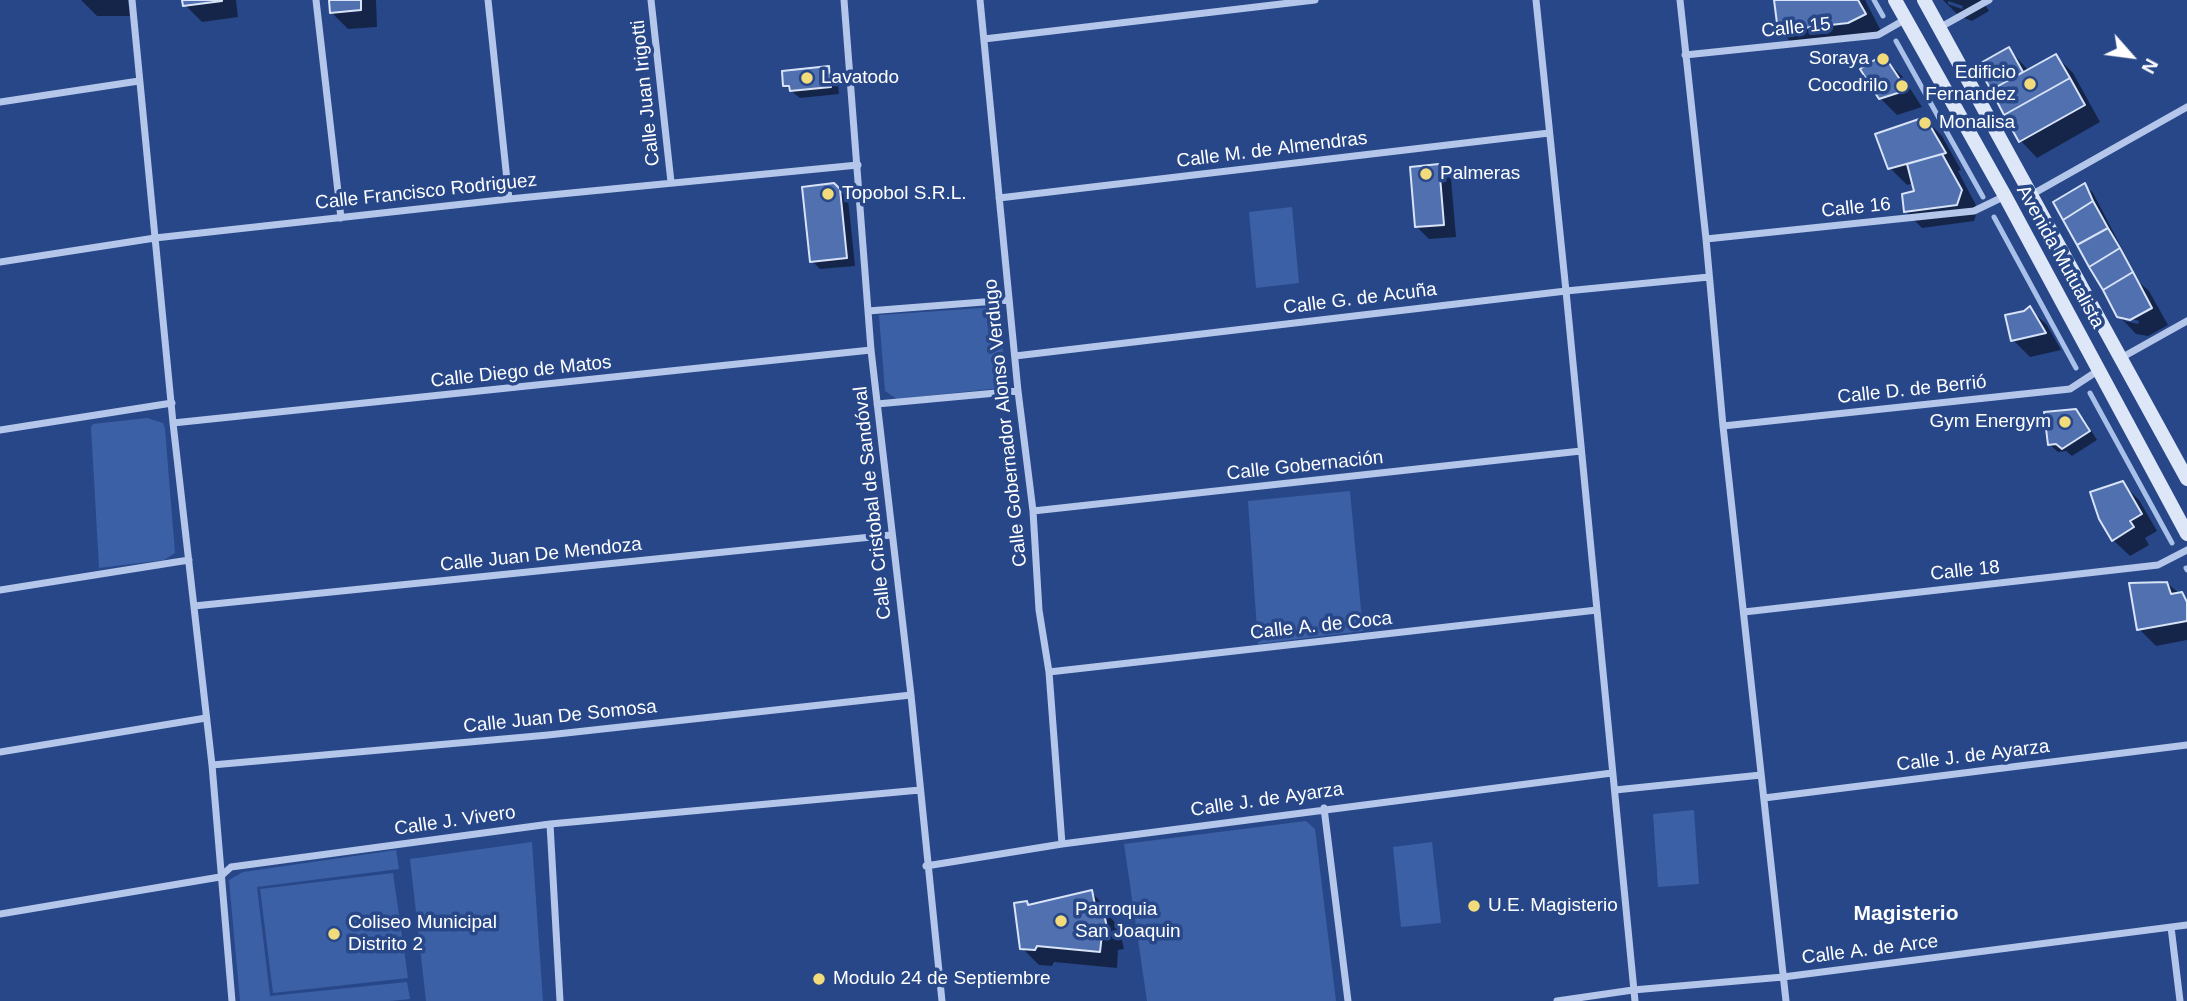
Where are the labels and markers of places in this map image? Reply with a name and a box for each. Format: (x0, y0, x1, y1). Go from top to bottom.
place label: Soraya (1809, 48, 1869, 70)
marker: Soraya (1875, 51, 1891, 67)
place label: Edificio Fernandez (1925, 62, 2016, 106)
place label: Lavatodo (821, 67, 899, 89)
marker: Lavatodo (799, 70, 815, 86)
place label: Cocodrilo (1808, 75, 1888, 97)
marker: Edificio Fernandez (2022, 76, 2038, 92)
marker: Cocodrilo (1894, 78, 1910, 94)
place label: Monalisa (1939, 112, 2015, 134)
marker: Monalisa (1917, 115, 1933, 131)
place label: Palmeras (1440, 163, 1520, 185)
marker: Palmeras (1418, 166, 1434, 182)
place label: Topobol S.R.L. (842, 183, 967, 205)
marker: Topobol S.R.L. (820, 186, 836, 202)
place label: Gym Energym (1930, 411, 2051, 433)
marker: Gym Energym (2057, 414, 2073, 430)
place label: U.E. Magisterio (1488, 895, 1618, 917)
marker: U.E. Magisterio (1466, 898, 1482, 914)
place label: Parroquia San Joaquin (1075, 899, 1181, 943)
place label: Coliseo Municipal Distrito 2 (348, 912, 497, 956)
marker: Parroquia San Joaquin (1053, 913, 1069, 929)
marker: Coliseo Municipal Distrito 2 (326, 926, 342, 942)
place label: Modulo 24 de Septiembre (833, 968, 1051, 990)
marker: Modulo 24 de Septiembre (811, 971, 827, 987)

